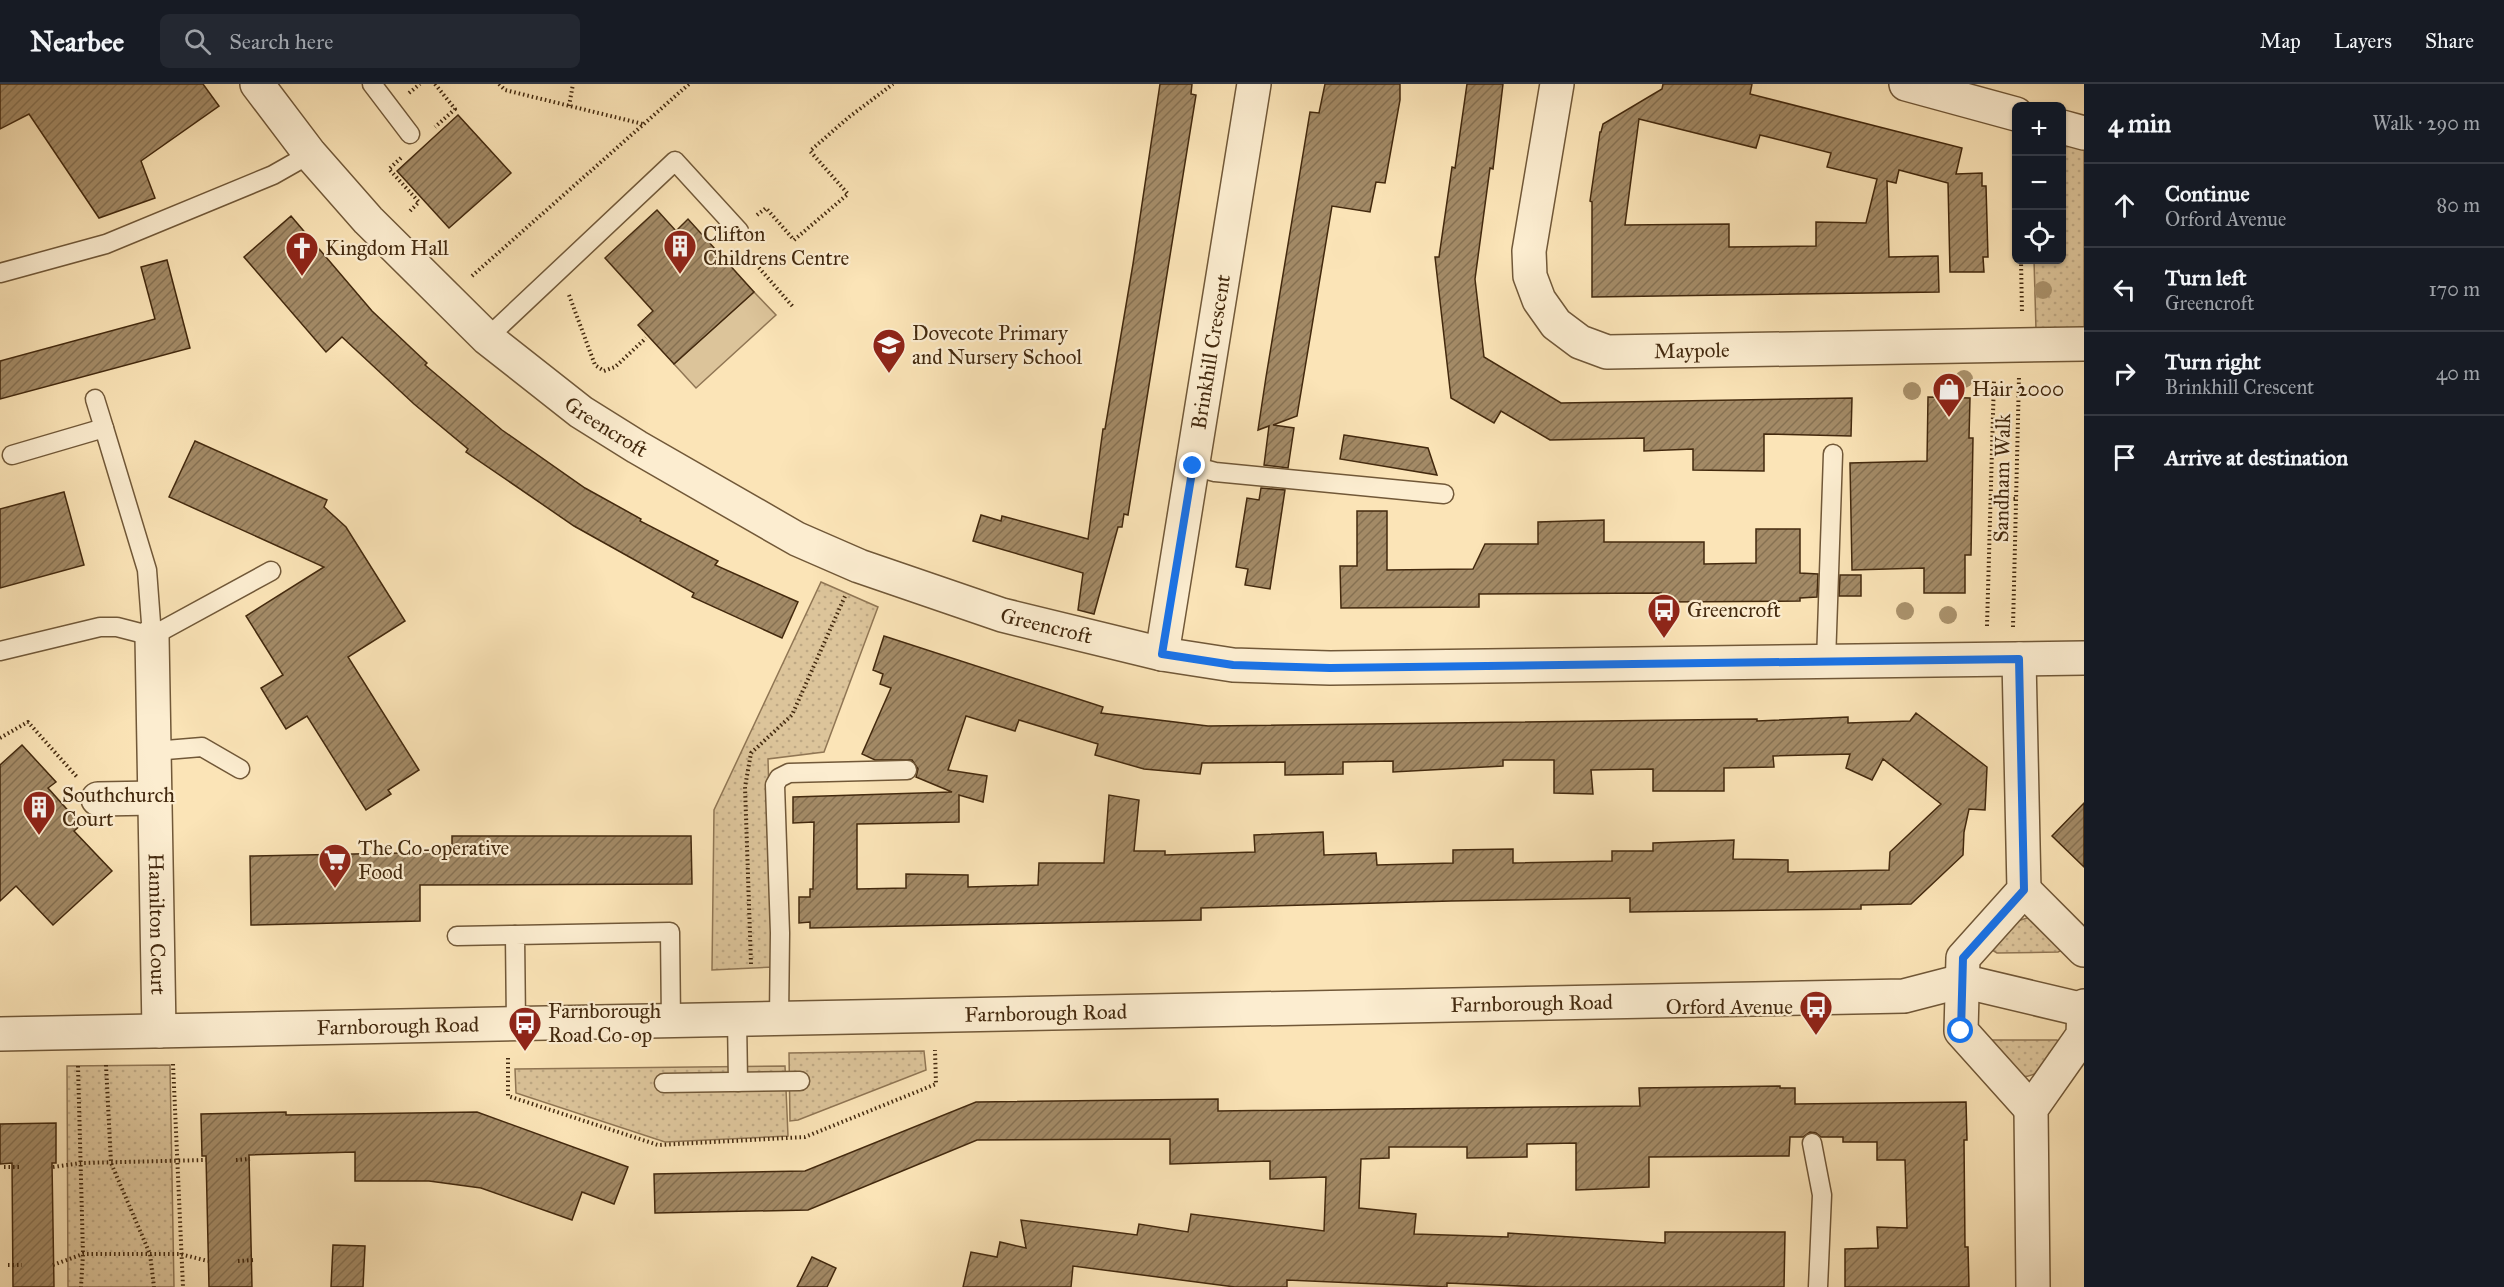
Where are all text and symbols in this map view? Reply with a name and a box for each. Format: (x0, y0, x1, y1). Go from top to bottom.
search box (160, 14, 580, 68)
text: Nearbee (30, 24, 124, 59)
icon: search (181, 25, 214, 58)
text: Search here (229, 28, 333, 55)
text: Map (2260, 28, 2301, 54)
text: Layers (2334, 28, 2392, 54)
text: Share (2425, 28, 2474, 54)
map controls (2012, 102, 2066, 264)
button: + (2012, 102, 2066, 156)
text: 4 min (2108, 107, 2171, 139)
text: Walk · 290 m (2372, 111, 2480, 135)
button: − (2012, 156, 2066, 210)
text: Continue (2165, 180, 2250, 207)
icon: ahead (2108, 189, 2141, 222)
text: 80 m (2437, 193, 2480, 217)
text: Orford Avenue (2165, 207, 2286, 231)
button: locate (2012, 210, 2066, 264)
place label: Clifton Childrens Centre (703, 221, 849, 271)
building icon: Clifton Childrens Centre (662, 228, 698, 275)
church icon: Kingdom Hall (284, 230, 320, 277)
place label: Kingdom Hall (325, 235, 449, 261)
text: Turn left (2165, 264, 2247, 291)
street label: Brinkhill Crescent (1185, 272, 1236, 431)
icon: left (2108, 273, 2141, 306)
text: 170 m (2429, 277, 2480, 301)
text: Greencroft (2165, 291, 2254, 315)
place label: Dovecote Primary and Nursery School (912, 320, 1082, 370)
school or university icon: Dovecote Primary and Nursery School (871, 327, 907, 374)
street label: Maypole (1654, 337, 1730, 364)
text: Turn right (2165, 348, 2261, 375)
icon: right (2108, 357, 2141, 390)
text: 40 m (2436, 361, 2480, 385)
shop icon: Hair 2000 (1931, 371, 1967, 418)
text: Brinkhill Crescent (2165, 375, 2314, 399)
place label: Hair 2000 (1972, 376, 2064, 402)
street label: Greencroft (559, 391, 653, 464)
street label: Sandham Walk (1988, 413, 2016, 543)
icon: arrive (2108, 441, 2141, 474)
text: Arrive at destination (2165, 444, 2348, 471)
route end (1179, 452, 1205, 478)
bus stop icon: Greencroft (1646, 592, 1682, 639)
place label: Greencroft (1687, 597, 1781, 623)
street label: Greencroft (998, 602, 1096, 650)
place label: Southchurch Court (62, 782, 175, 832)
building icon: Southchurch Court (21, 789, 57, 836)
place label: The Co-operative Food (358, 835, 509, 885)
supermarket icon: The Co-operative Food (317, 842, 353, 889)
street label: Hamilton Court (143, 853, 171, 996)
street label: Farnborough Road (1450, 989, 1614, 1018)
bus stop icon: Orford Avenue (1798, 989, 1834, 1036)
place label: Orford Avenue (1666, 994, 1793, 1020)
place label: Farnborough Road Co-op (548, 998, 662, 1048)
street label: Farnborough Road (964, 998, 1128, 1028)
bus stop icon: Farnborough Road Co-op (507, 1005, 543, 1052)
street label: Farnborough Road (316, 1011, 480, 1041)
route start (1947, 1017, 1973, 1043)

